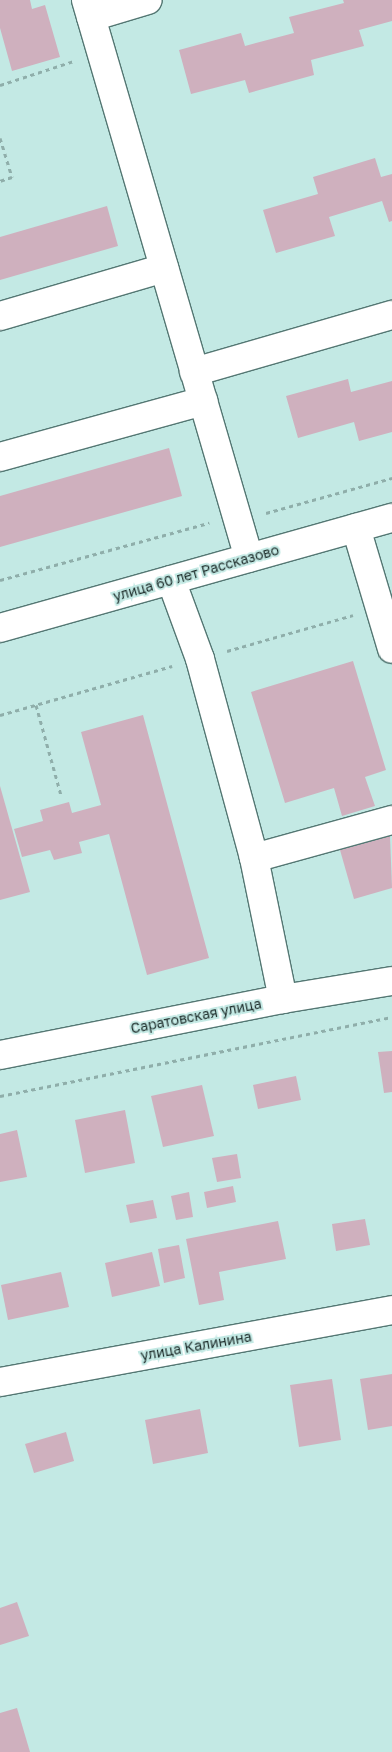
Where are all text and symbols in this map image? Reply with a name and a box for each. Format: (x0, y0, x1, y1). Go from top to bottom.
street label: улица 60 лет Рассказово (111, 541, 281, 605)
street label: Саратовская улица (129, 995, 263, 1037)
street label: улица Калинина (139, 1328, 253, 1364)

